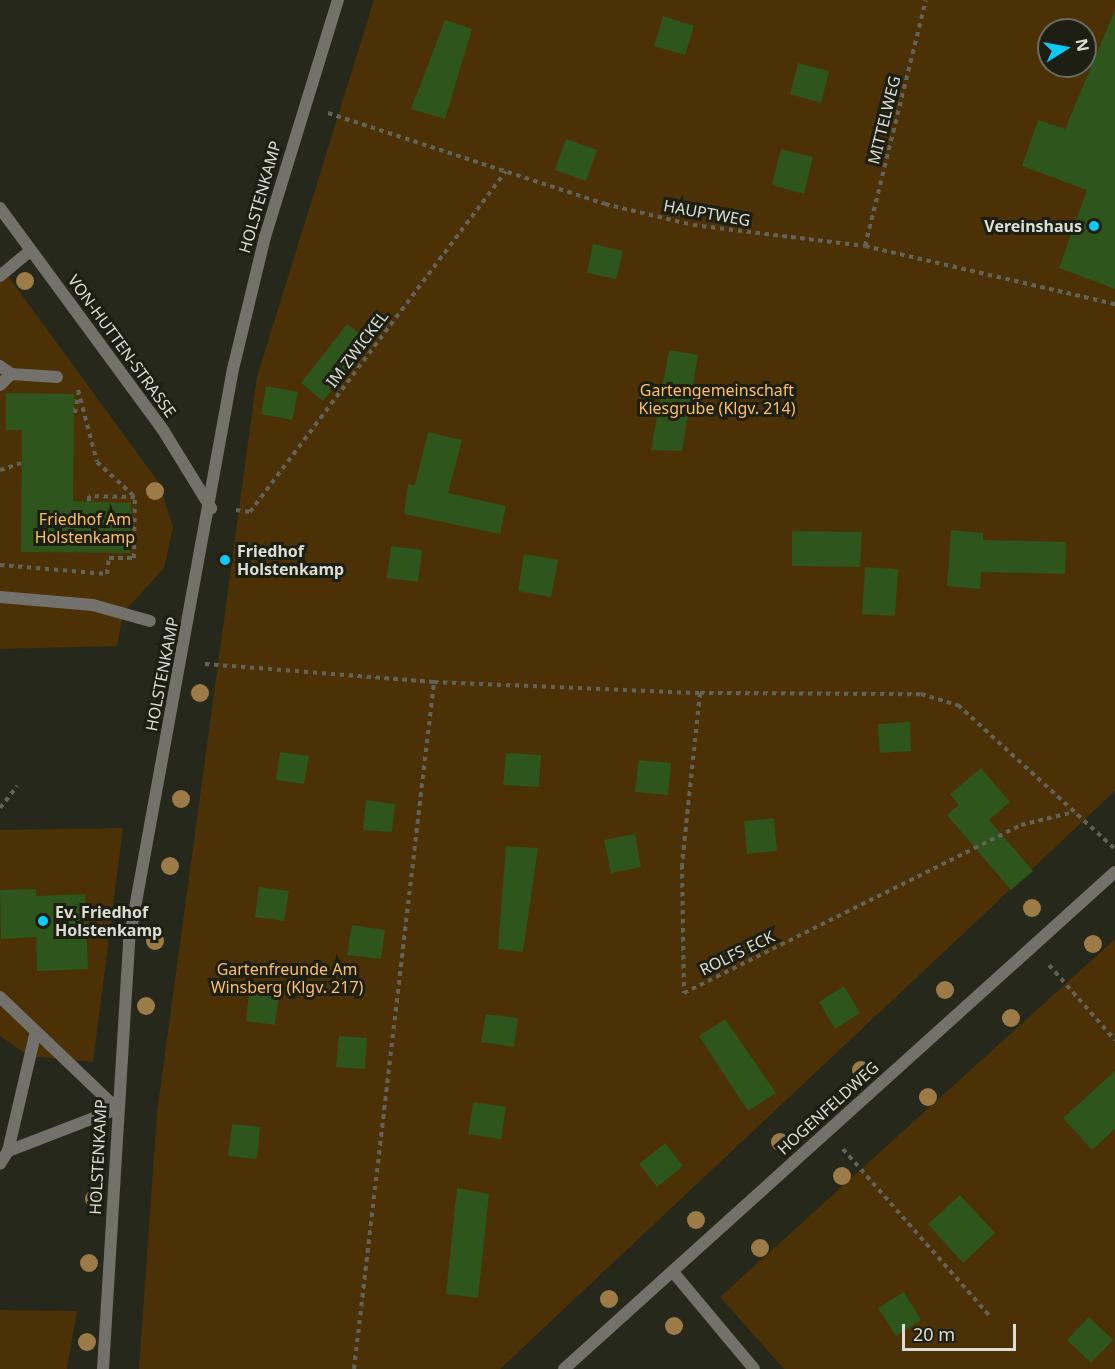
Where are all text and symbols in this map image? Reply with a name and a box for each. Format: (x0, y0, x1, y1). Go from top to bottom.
north arrow (1037, 18, 1097, 78)
text: N (1071, 36, 1095, 53)
street label: MITTELWEG (864, 74, 904, 166)
street label: HOLSTENKAMP (235, 139, 285, 255)
street label: HAUPTWEG (662, 196, 752, 230)
place label: Vereinshaus (984, 216, 1082, 236)
marker: Vereinshaus (1087, 219, 1101, 233)
street label: VON-HUTTEN-STRASSE (64, 271, 180, 421)
street label: IM ZWICKEL (322, 307, 392, 391)
park label: Gartengemeinschaft Kiesgrube (Klgv. 214) (639, 380, 795, 418)
park label: Friedhof Am Holstenkamp (35, 509, 135, 547)
place label: Friedhof Holstenkamp (237, 541, 344, 579)
marker: Friedhof Holstenkamp (218, 553, 232, 567)
street label: HOLSTENKAMP (142, 615, 182, 733)
place label: Ev. Friedhof Holstenkamp (55, 902, 162, 940)
marker: Ev. Friedhof Holstenkamp (36, 914, 50, 928)
street label: ROLFS ECK (696, 927, 778, 979)
park label: Gartenfreunde Am Winsberg (Klgv. 217) (211, 959, 363, 997)
street label: HOGENFELDWEG (773, 1058, 883, 1158)
street label: HOLSTENKAMP (85, 1099, 111, 1215)
scale bar (905, 1312, 1019, 1350)
text: 20 m (913, 1322, 955, 1346)

